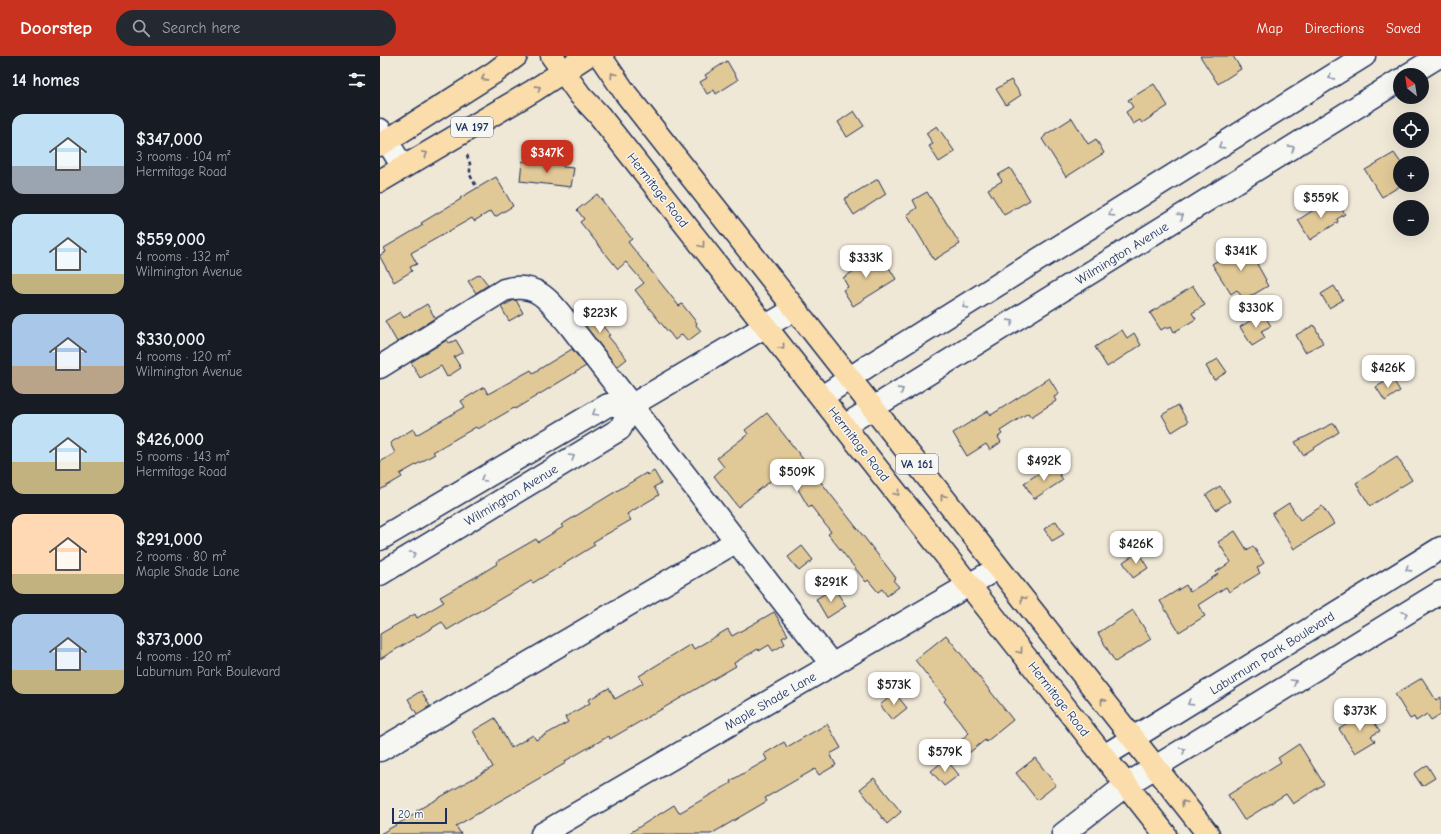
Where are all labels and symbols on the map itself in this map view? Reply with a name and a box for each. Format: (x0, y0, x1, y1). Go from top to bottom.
north arrow (1393, 68, 1429, 104)
one-way arrow (610, 72, 618, 79)
one-way arrow (1328, 72, 1335, 79)
one-way arrow (481, 73, 488, 81)
one-way arrow (534, 86, 541, 93)
road number: VA 197 (451, 117, 493, 137)
pin: $347K (519, 140, 575, 174)
one-way arrow (1218, 141, 1225, 148)
one-way arrow (1288, 145, 1295, 152)
street label: Hermitage Road (624, 150, 692, 230)
one-way arrow (421, 151, 428, 158)
pin: $559K (1293, 185, 1349, 219)
one-way arrow (1108, 210, 1115, 217)
one-way arrow (1177, 213, 1184, 221)
street label: Wilmington Avenue (1073, 218, 1171, 287)
pin: $341K (1213, 238, 1269, 272)
one-way arrow (697, 240, 704, 247)
pin: $333K (838, 245, 894, 279)
pin: $330K (1228, 295, 1284, 329)
pin: $223K (572, 300, 628, 334)
one-way arrow (962, 301, 969, 308)
one-way arrow (1007, 319, 1014, 326)
one-way arrow (777, 342, 784, 349)
pin: $426K (1360, 355, 1416, 389)
one-way arrow (897, 388, 904, 395)
street label: Hermitage Road (825, 404, 893, 484)
one-way arrow (592, 408, 599, 415)
pin: $492K (1016, 448, 1072, 482)
road number: VA 161 (896, 454, 938, 474)
one-way arrow (568, 455, 575, 462)
pin: $509K (769, 459, 825, 493)
street label: Wilmington Avenue (462, 461, 561, 529)
one-way arrow (480, 474, 487, 481)
one-way arrow (892, 489, 899, 496)
one-way arrow (940, 494, 947, 501)
pin: $426K (1108, 531, 1164, 565)
one-way arrow (409, 551, 416, 559)
one-way arrow (1405, 564, 1412, 572)
pin: $291K (803, 569, 859, 603)
one-way arrow (1021, 596, 1028, 603)
street label: Laburnum Park Boulevard (1207, 608, 1337, 698)
one-way arrow (1401, 611, 1408, 619)
one-way arrow (1016, 646, 1023, 653)
street label: Hermitage Road (1025, 659, 1093, 739)
street label: Maple Shade Lane (721, 668, 819, 733)
pin: $573K (866, 672, 922, 706)
one-way arrow (1290, 679, 1297, 687)
pin: $373K (1332, 698, 1388, 732)
one-way arrow (1101, 699, 1108, 706)
one-way arrow (1187, 699, 1194, 706)
pin: $579K (917, 739, 973, 773)
one-way arrow (1179, 747, 1186, 754)
one-way arrow (1181, 801, 1188, 808)
scale bar (392, 806, 447, 825)

